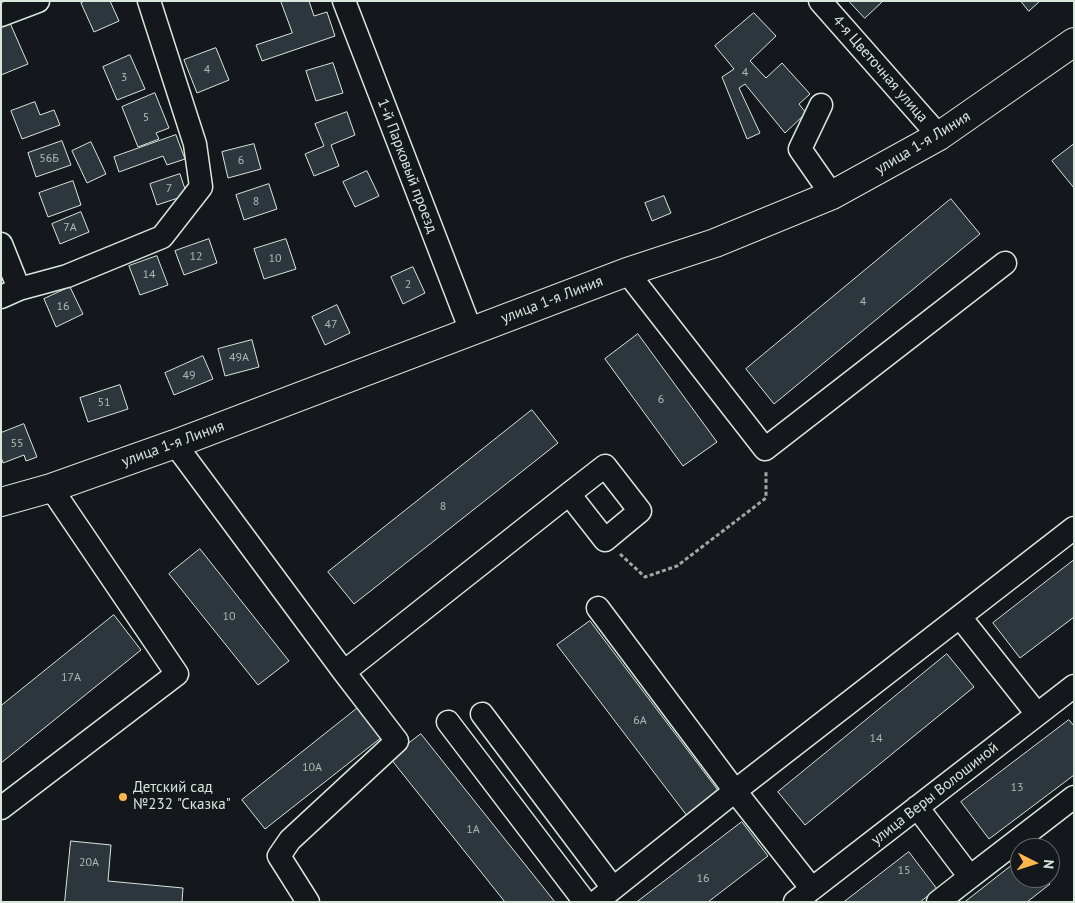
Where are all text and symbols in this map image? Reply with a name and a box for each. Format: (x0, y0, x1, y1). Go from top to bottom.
street label: 4-я Цветочная улица (829, 12, 931, 126)
house number: 4 (204, 63, 210, 77)
house number: 4 (742, 66, 748, 80)
house number: 3 (121, 71, 127, 85)
street label: 1-й Парковый проезд (373, 96, 441, 236)
street label: улица 1-я Линия (872, 108, 974, 178)
house number: 5 (143, 111, 149, 125)
house number: 56Б (39, 152, 59, 166)
house number: 6 (238, 154, 244, 168)
house number: 7 (166, 182, 172, 196)
house number: 8 (253, 195, 259, 209)
house number: 7А (63, 221, 77, 235)
house number: 12 (189, 250, 203, 264)
house number: 10 (268, 252, 282, 266)
house number: 14 (142, 268, 156, 282)
street label: улица 1-я Линия (498, 272, 606, 328)
house number: 2 (405, 278, 411, 292)
house number: 4 (860, 295, 866, 309)
house number: 16 (56, 300, 70, 314)
house number: 47 (324, 318, 338, 332)
house number: 49А (229, 351, 249, 365)
house number: 49 (182, 369, 196, 383)
house number: 6 (658, 393, 664, 407)
house number: 51 (97, 396, 111, 410)
street label: улица 1-я Линия (119, 417, 227, 471)
house number: 55 (10, 437, 24, 451)
house number: 8 (440, 500, 446, 514)
house number: 10 (222, 610, 236, 624)
house number: 17А (61, 671, 81, 685)
house number: 6А (633, 714, 647, 728)
house number: 14 (869, 732, 883, 746)
street label: улица Веры Волошиной (868, 739, 1002, 849)
house number: 10А (302, 761, 322, 775)
place label: Детский сад №232 "Сказка" (133, 779, 231, 814)
house number: 13 (1010, 781, 1024, 795)
marker: Детский сад №232 "Сказка" (117, 791, 129, 803)
house number: 1А (466, 823, 480, 837)
north arrow (1010, 838, 1060, 888)
house number: 20А (79, 856, 99, 870)
text: N (1040, 859, 1058, 870)
house number: 15 (897, 864, 911, 878)
house number: 16 (696, 872, 710, 886)

